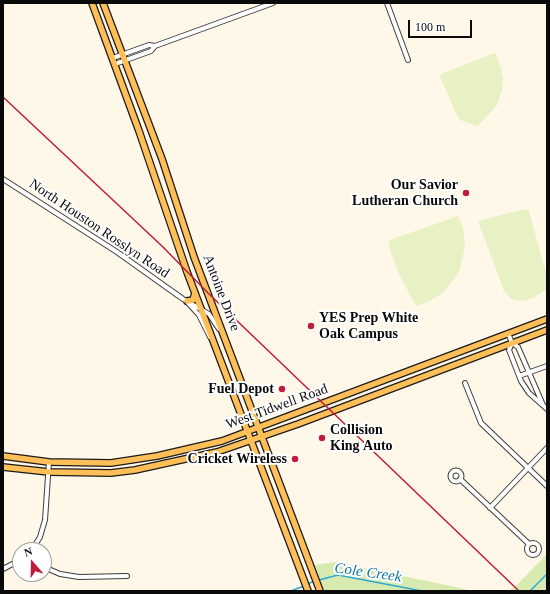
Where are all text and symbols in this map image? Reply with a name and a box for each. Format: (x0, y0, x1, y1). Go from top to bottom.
scale bar (410, 12, 474, 38)
text: 100 m (415, 20, 445, 34)
street label: North Houston Rosslyn Road (26, 176, 172, 282)
place label: Our Savior Lutheran Church (352, 177, 458, 210)
marker: Our Savior Lutheran Church (461, 188, 471, 198)
street label: Antoine Drive (199, 252, 243, 334)
place label: YES Prep White Oak Campus (319, 310, 418, 342)
marker: YES Prep White Oak Campus (306, 321, 316, 331)
place label: Fuel Depot (208, 381, 274, 397)
street label: West Tidwell Road (224, 381, 330, 433)
marker: Fuel Depot (277, 384, 287, 394)
place label: Collision King Auto (330, 422, 393, 454)
marker: Collision King Auto (317, 433, 327, 443)
place label: Cricket Wireless (188, 451, 287, 467)
marker: Cricket Wireless (290, 454, 300, 464)
north arrow (12, 542, 52, 582)
text: N (22, 545, 34, 559)
water label: Cole Creek (333, 559, 403, 587)

